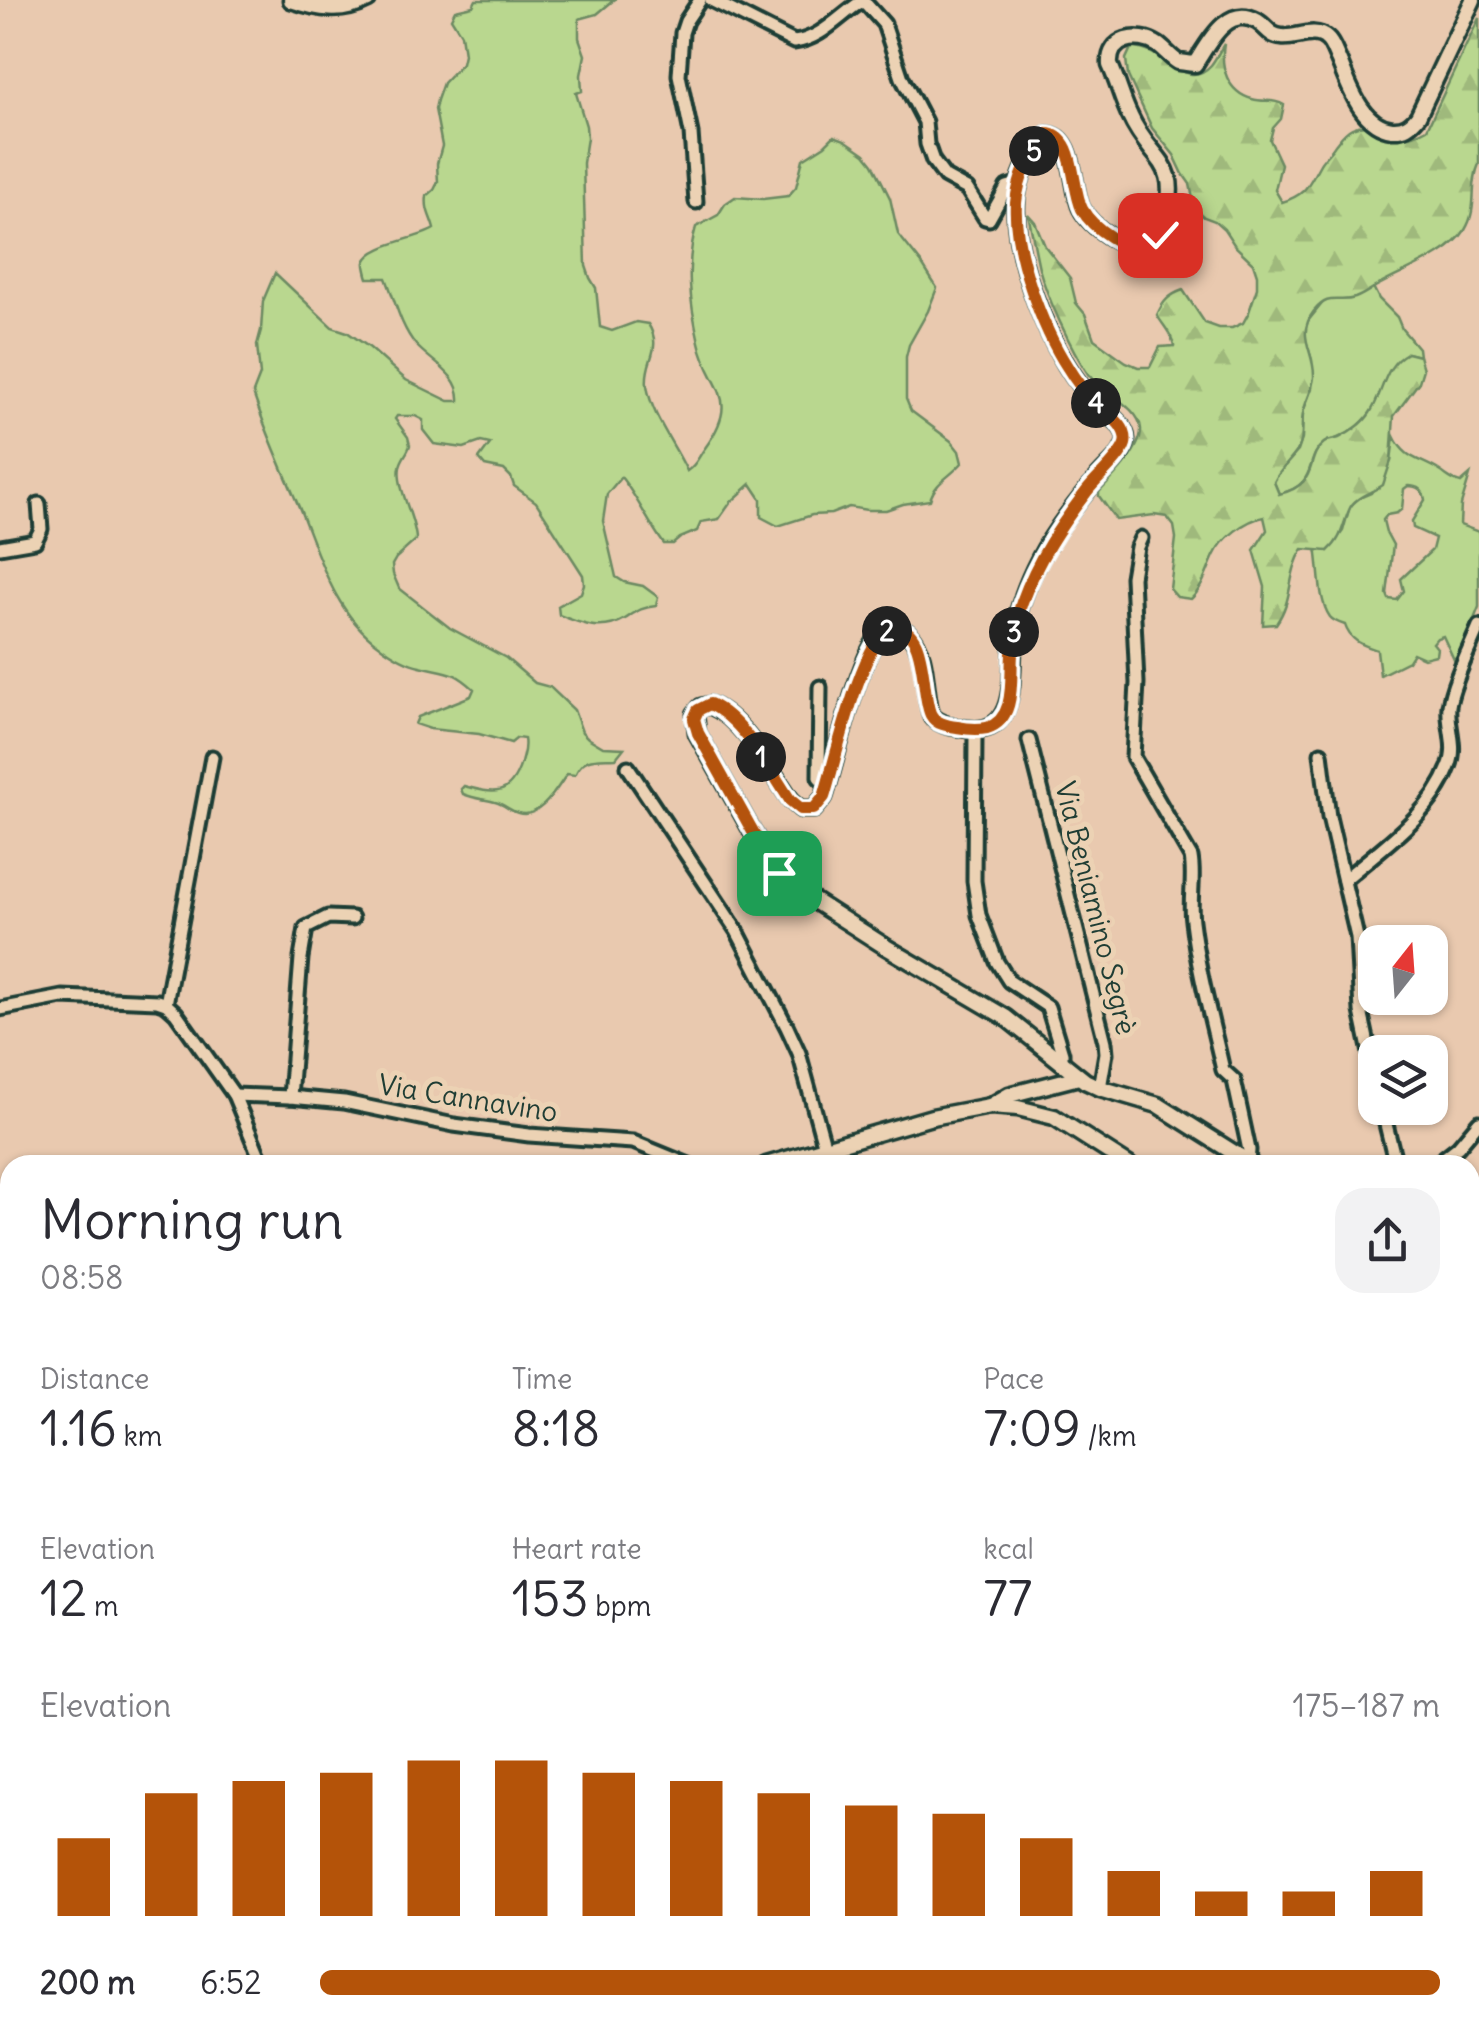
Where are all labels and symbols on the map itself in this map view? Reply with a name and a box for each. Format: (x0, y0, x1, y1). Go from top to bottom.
pin: 5 (1009, 126, 1059, 176)
pin (1118, 193, 1203, 278)
pin: 4 (1071, 378, 1121, 428)
pin: 2 (862, 606, 912, 656)
pin: 3 (989, 607, 1039, 657)
pin: 1 (736, 732, 786, 782)
street label: Via Beniamino Segrè (1047, 778, 1145, 1038)
pin (737, 831, 822, 916)
north arrow (1358, 925, 1448, 1015)
street label: Via Cannavino (376, 1066, 560, 1130)

